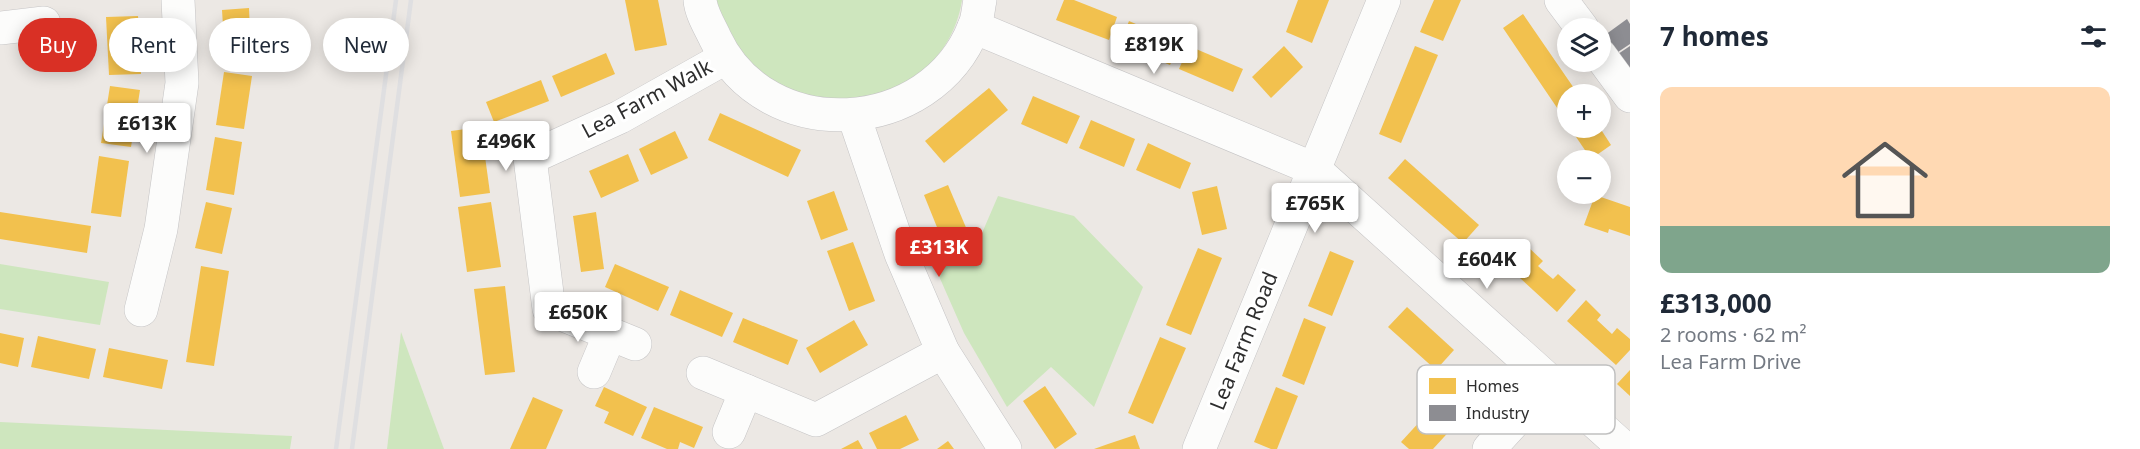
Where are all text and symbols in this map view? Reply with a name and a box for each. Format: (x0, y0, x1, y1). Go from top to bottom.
chip: Buy (18, 18, 97, 72)
chip: Rent (109, 18, 197, 72)
chip: Filters (209, 18, 311, 72)
chip: New (323, 18, 409, 72)
map controls (1557, 18, 1611, 204)
button: layers (1557, 18, 1611, 72)
text: 7 homes (1660, 18, 1769, 54)
icon: filters (2077, 20, 2110, 53)
pin: £819K (1112, 24, 1196, 75)
text: £819K (1124, 30, 1184, 57)
street label: Lea Farm Walk (576, 52, 717, 144)
button: + (1557, 84, 1611, 138)
pin: £613K (105, 103, 189, 154)
text: £613K (117, 109, 177, 136)
pin: £496K (464, 121, 548, 172)
icon: home (1831, 126, 1939, 234)
text: £496K (476, 127, 536, 154)
button: − (1557, 150, 1611, 204)
pin: £765K (1273, 183, 1357, 234)
text: £765K (1285, 189, 1345, 216)
pin: £313K (897, 227, 981, 278)
text: £313K (909, 233, 969, 260)
pin: £604K (1445, 239, 1529, 290)
text: £604K (1457, 245, 1517, 272)
street label: Lea Farm Road (1203, 267, 1284, 414)
text: £313,000 (1660, 285, 1772, 321)
pin: £650K (536, 292, 620, 343)
text: £650K (548, 298, 608, 325)
text: 2 rooms · 62 m² (1660, 321, 1807, 348)
text: Lea Farm Drive (1660, 348, 1801, 375)
legend (1417, 365, 1615, 434)
text: Homes (1466, 375, 1519, 397)
text: Industry (1466, 402, 1530, 424)

